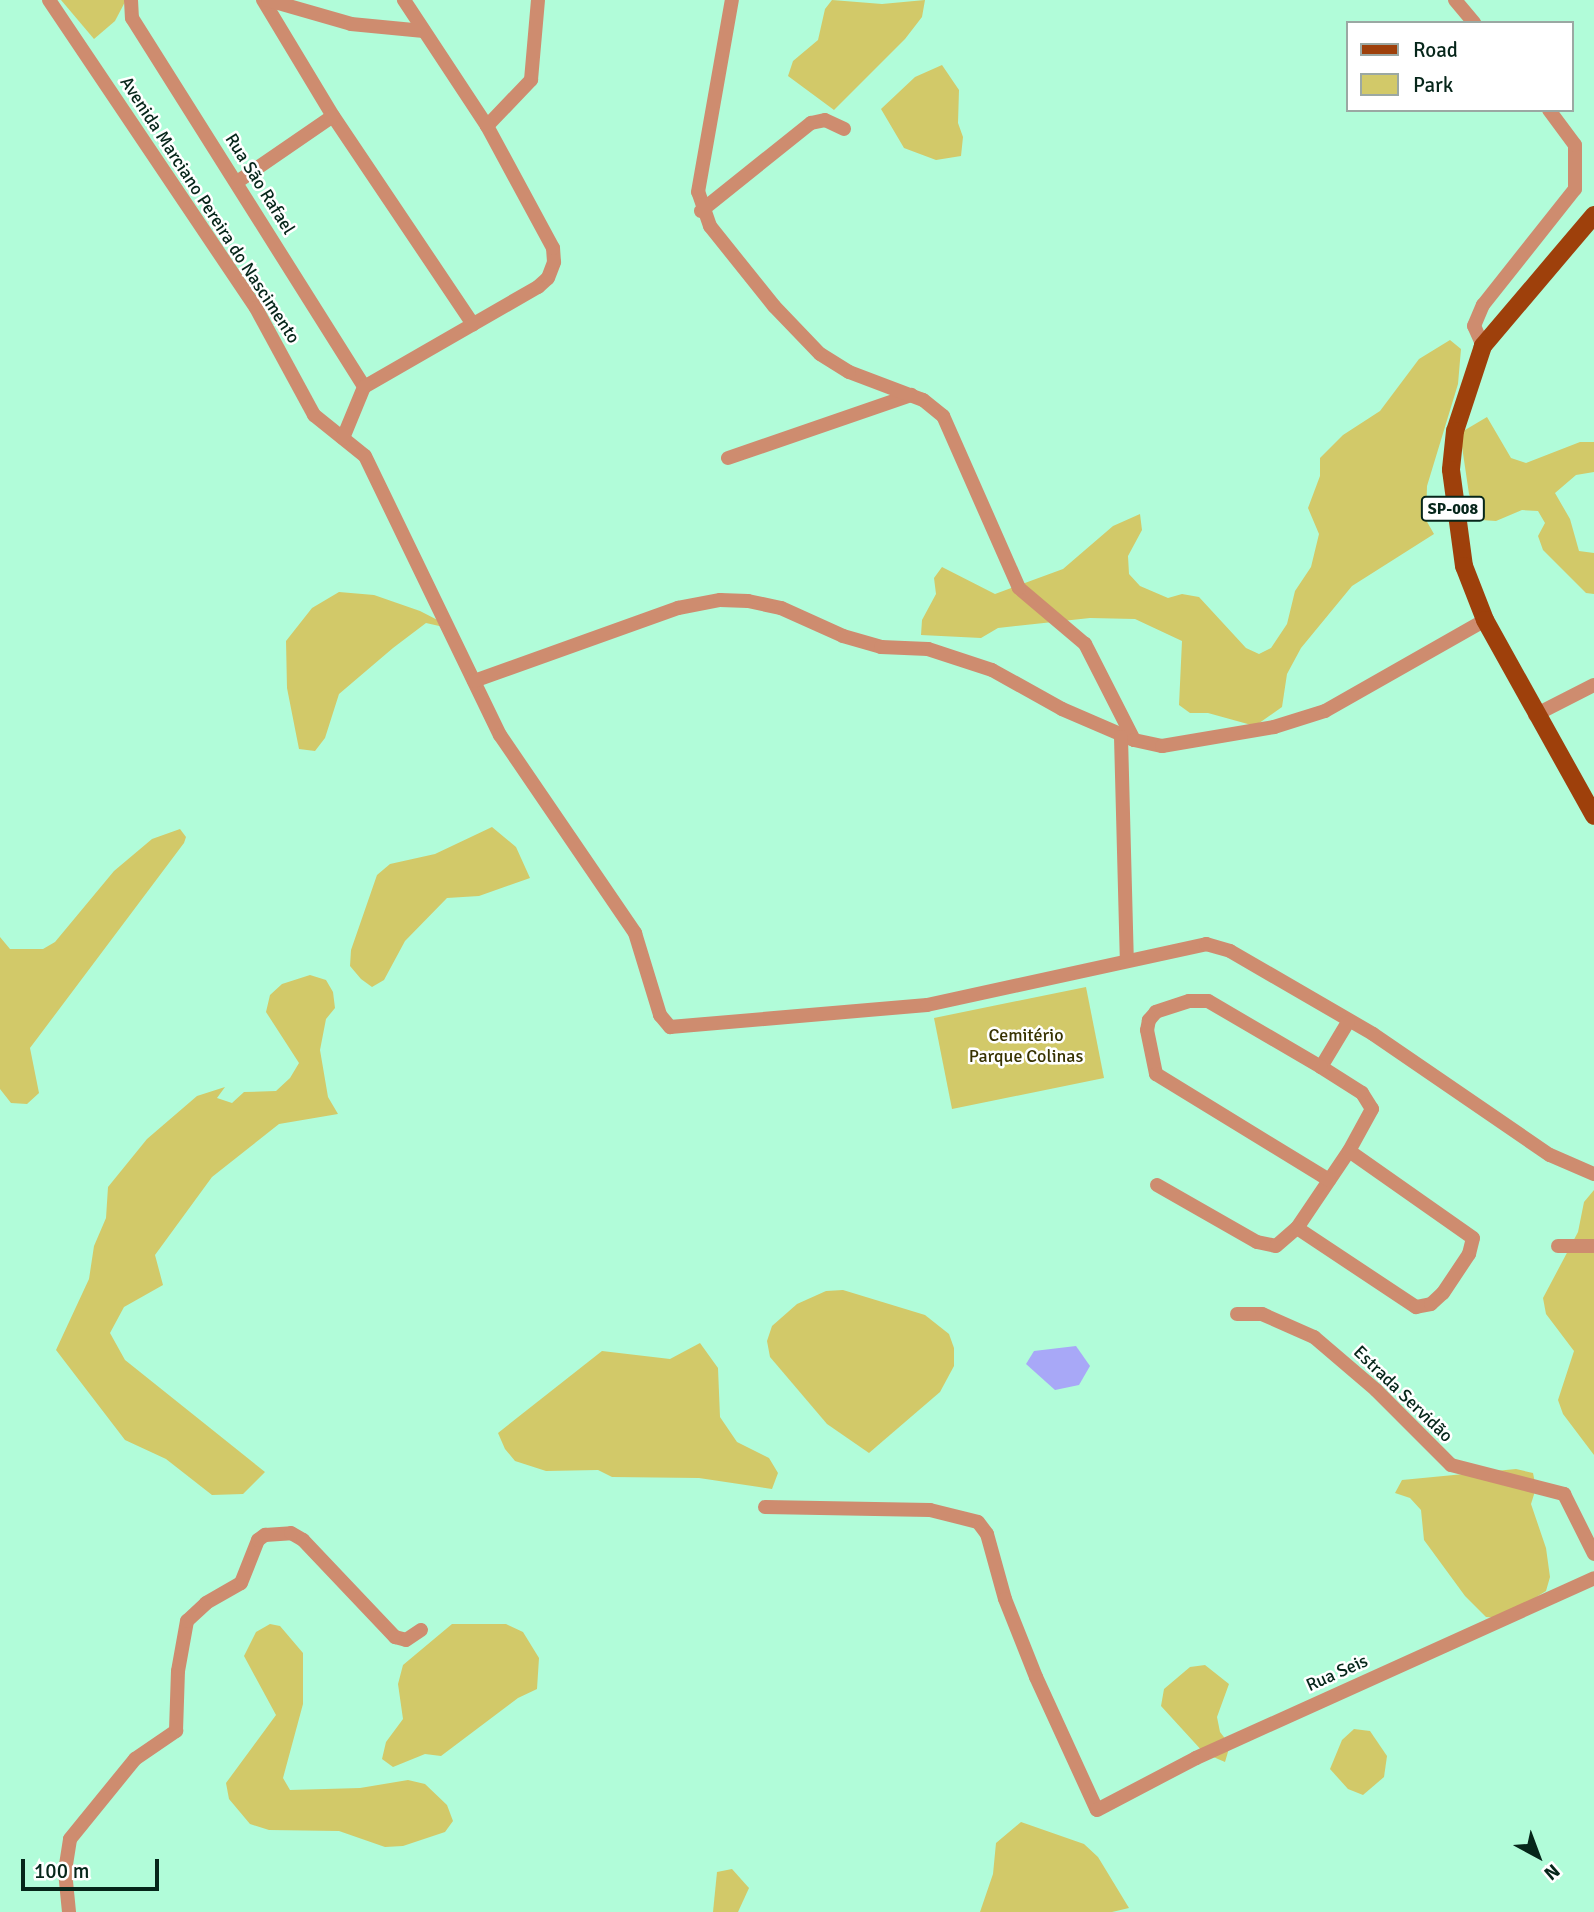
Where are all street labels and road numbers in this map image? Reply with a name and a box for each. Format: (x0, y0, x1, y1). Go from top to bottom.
street label: Avenida Marciano Pereira do Nascimento (116, 73, 304, 347)
street label: Rua São Rafael (220, 130, 300, 238)
road number: SP-008 (1420, 496, 1486, 522)
street label: Estrada Servidão (1349, 1341, 1457, 1447)
street label: Rua Seis (1303, 1650, 1371, 1696)

